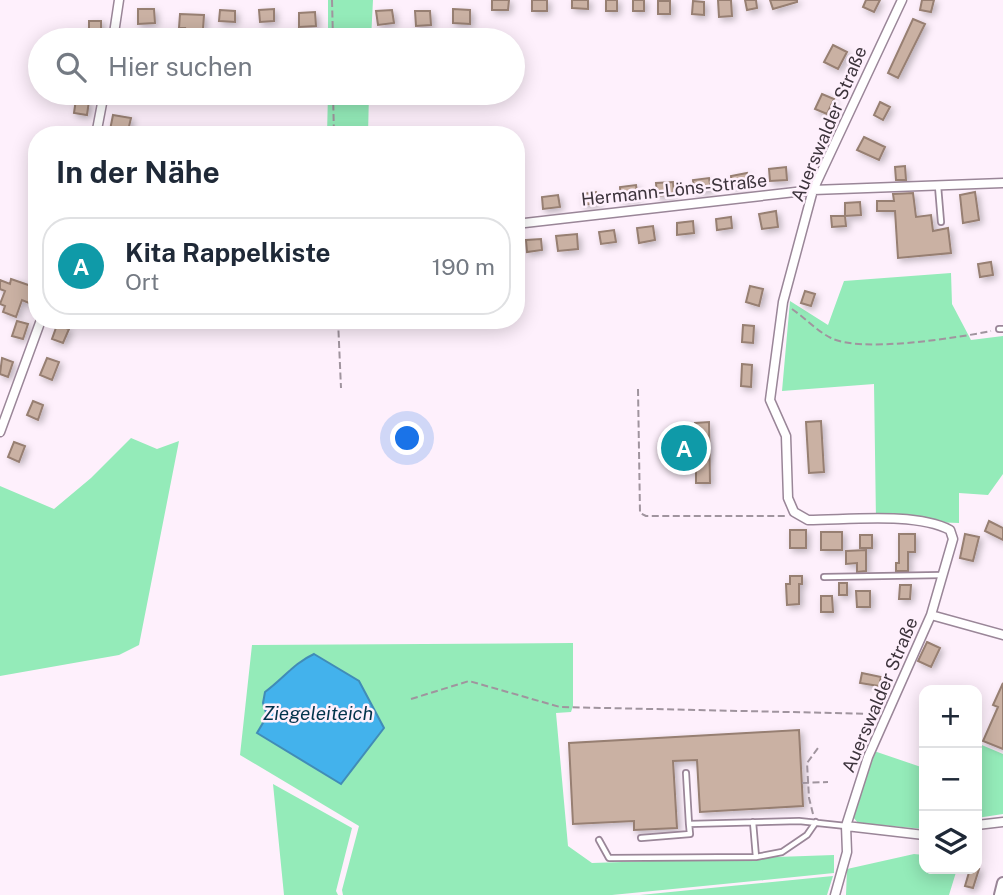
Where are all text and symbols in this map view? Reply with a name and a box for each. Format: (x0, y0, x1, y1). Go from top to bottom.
search box (28, 28, 525, 105)
street label: Auerswalder Straße (786, 43, 871, 205)
icon: search (52, 48, 90, 86)
text: Hier suchen (108, 51, 253, 82)
text: In der Nähe (56, 154, 220, 190)
street label: Hermann-Löns-Straße (580, 169, 768, 210)
text: Kita Rappelkiste (125, 237, 331, 268)
text: A (73, 253, 89, 280)
text: 190 m (432, 253, 495, 280)
text: Ort (125, 268, 159, 295)
your location (390, 421, 424, 455)
pin: A (661, 422, 707, 474)
street label: Auerswalder Straße (837, 614, 922, 776)
map controls (919, 685, 982, 874)
button: + (919, 685, 982, 748)
water label: Ziegeleiteich (263, 702, 373, 724)
button: − (919, 748, 982, 811)
button: layers (919, 811, 982, 874)

